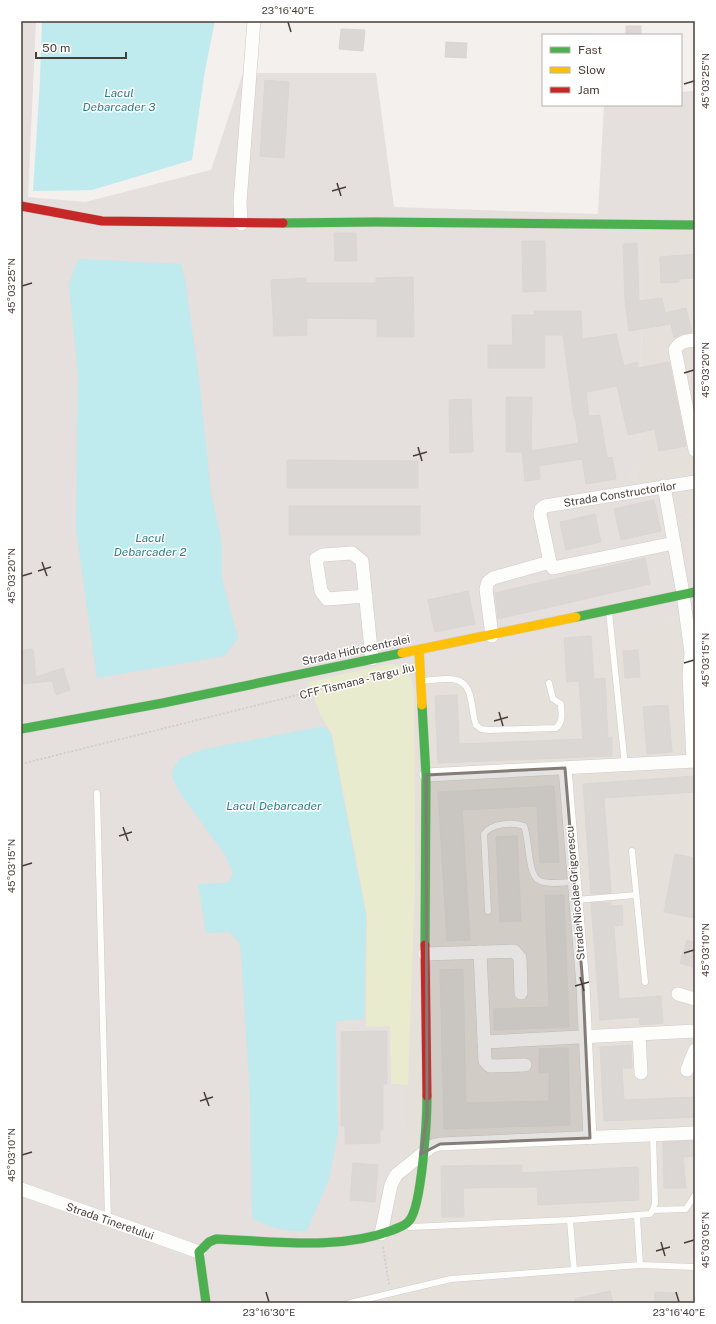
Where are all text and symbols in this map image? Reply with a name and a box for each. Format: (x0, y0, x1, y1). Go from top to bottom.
text: 23°16'40"E (262, 4, 314, 16)
scale bar (36, 34, 126, 60)
legend (542, 34, 682, 106)
text: 50 m (42, 41, 70, 55)
text: Fast (578, 43, 603, 57)
text: 45°03'25"N (699, 53, 711, 109)
text: Slow (578, 63, 606, 77)
text: Jam (578, 83, 600, 97)
water label: Lacul Debarcader 3 (82, 86, 156, 114)
text: 45°03'25"N (5, 258, 17, 314)
text: 45°03'20"N (699, 342, 711, 398)
street label: Strada Constructorilor (563, 479, 677, 509)
water label: Lacul Debarcader 2 (114, 531, 186, 559)
text: 45°03'20"N (5, 548, 17, 604)
street label: Strada Hidrocentralei (301, 633, 411, 667)
text: 45°03'15"N (699, 633, 711, 687)
street label: CFF Tismana - Târgu Jiu (298, 661, 416, 701)
water label: Lacul Debarcader (226, 799, 322, 813)
street label: Strada Nicolae Grigorescu (563, 825, 587, 961)
text: 45°03'15"N (5, 839, 17, 893)
text: 45°03'10"N (699, 923, 711, 977)
text: 45°03'10"N (5, 1128, 17, 1182)
street label: Strada Tineretului (65, 1200, 155, 1242)
text: 45°03'05"N (699, 1212, 711, 1268)
text: 23°16'30"E (243, 1306, 295, 1318)
text: 23°16'40"E (653, 1306, 705, 1318)

